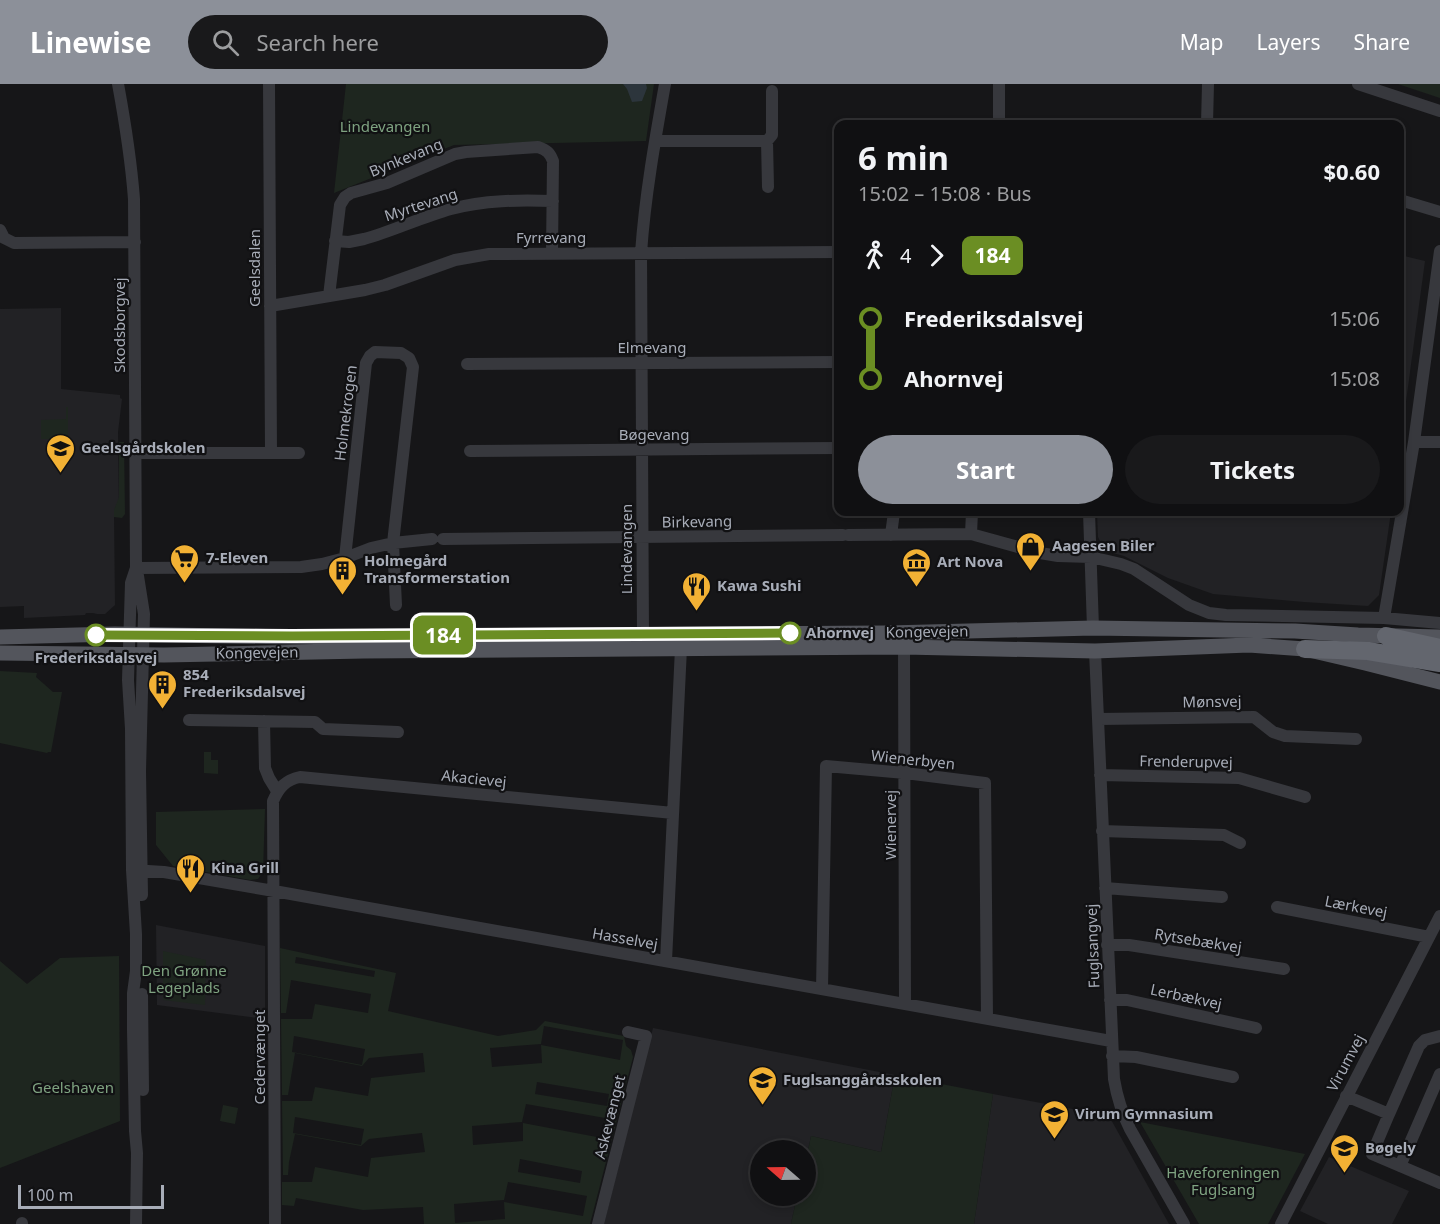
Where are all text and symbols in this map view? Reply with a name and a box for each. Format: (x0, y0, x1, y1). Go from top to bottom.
search box (188, 15, 608, 69)
text: Linewise (30, 23, 152, 61)
icon: search (209, 26, 242, 59)
text: Search here (257, 27, 379, 57)
text: Map (1180, 28, 1224, 56)
text: Layers (1257, 28, 1321, 56)
text: Share (1354, 28, 1410, 56)
park label: Lindevangen (340, 116, 430, 136)
street label: Bynkevang (366, 133, 445, 181)
text: 6 min (858, 135, 949, 180)
text: $0.60 (1323, 156, 1380, 186)
text: 15:02 – 15:08 · Bus (858, 180, 1031, 207)
street label: Myrtevang (382, 183, 460, 225)
street label: Fyrrevang (516, 227, 586, 247)
street label: Geelsdalen (244, 229, 264, 307)
icon: walk (858, 239, 891, 272)
icon: forward (920, 239, 953, 272)
text: 184 (974, 241, 1011, 269)
text: 4 (900, 242, 911, 269)
street label: Skodsborgvej (109, 277, 129, 373)
text: Frederiksdalsvej (904, 303, 1084, 333)
text: 15:06 (1329, 305, 1380, 332)
street label: Elmevang (618, 337, 686, 357)
text: Ahornvej (904, 363, 1004, 393)
street label: Holmekrogen (329, 364, 361, 462)
text: 15:08 (1329, 365, 1380, 392)
street label: Bøgevang (619, 424, 689, 444)
school or university icon: Geelsgårdskolen (44, 432, 76, 474)
button: Start (858, 435, 1113, 504)
button: Tickets (1125, 435, 1380, 504)
place label: Geelsgårdskolen (81, 437, 206, 457)
street label: Lindevangen (616, 504, 636, 594)
street label: Birkevang (662, 510, 732, 532)
shop icon: Aagesen Biler (1015, 530, 1047, 572)
place label: Aagesen Biler (1052, 535, 1155, 555)
supermarket icon: 7-Eleven (169, 542, 201, 584)
museum icon: Art Nova (900, 546, 932, 588)
place label: 7-Eleven (206, 547, 268, 567)
place label: Holmegård Transformerstation (364, 550, 510, 587)
place label: Art Nova (937, 551, 1003, 571)
building icon: Holmegård Transformerstation (327, 554, 359, 596)
restaurant icon: Kawa Sushi (680, 570, 712, 612)
place label: Kawa Sushi (717, 575, 801, 595)
line badge: 184 (408, 616, 478, 654)
street label: Kongevejen (885, 620, 969, 642)
text: 184 (425, 621, 461, 649)
marker: Ahornvej (779, 622, 801, 644)
place label: Ahornvej (806, 622, 874, 642)
marker: Frederiksdalsvej (85, 624, 107, 646)
street label: Kongevejen (215, 641, 299, 663)
place label: Frederiksdalsvej (35, 647, 157, 667)
place label: 854 Frederiksdalsvej (183, 664, 306, 701)
building icon: 854 Frederiksdalsvej (146, 668, 178, 710)
street label: Mønsvej (1182, 690, 1242, 712)
street label: Wienerbyen (870, 745, 956, 773)
street label: Frenderupvej (1139, 750, 1233, 772)
street label: Akacievej (441, 765, 508, 791)
street label: Wienervej (880, 790, 900, 860)
restaurant icon: Kina Grill (174, 852, 206, 894)
place label: Kina Grill (211, 857, 279, 877)
street label: Lærkevej (1323, 890, 1389, 922)
street label: Fuglsangvej (1081, 904, 1103, 988)
street label: Hasselvej (591, 922, 660, 954)
street label: Rytsebækvej (1153, 923, 1243, 957)
park label: Den Grønne Legeplads (141, 960, 227, 997)
street label: Lerbækvej (1149, 979, 1224, 1013)
street label: Cedervænget (249, 1009, 269, 1104)
street label: Virumvej (1322, 1030, 1369, 1095)
school or university icon: Fuglsanggårdsskolen (746, 1064, 778, 1106)
place label: Fuglsanggårdsskolen (783, 1069, 942, 1089)
street label: Askevænget (589, 1072, 629, 1161)
park label: Geelshaven (32, 1077, 114, 1097)
school or university icon: Virum Gymnasium (1038, 1098, 1070, 1140)
place label: Virum Gymnasium (1075, 1103, 1213, 1123)
school or university icon: Bøgely (1328, 1132, 1360, 1174)
place label: Bøgely (1365, 1137, 1416, 1157)
north arrow (750, 1140, 816, 1206)
map controls (750, 1140, 816, 1206)
park label: Haveforeningen Fuglsang (1166, 1162, 1280, 1199)
scale bar (18, 1182, 164, 1210)
text: 100 m (27, 1184, 74, 1206)

